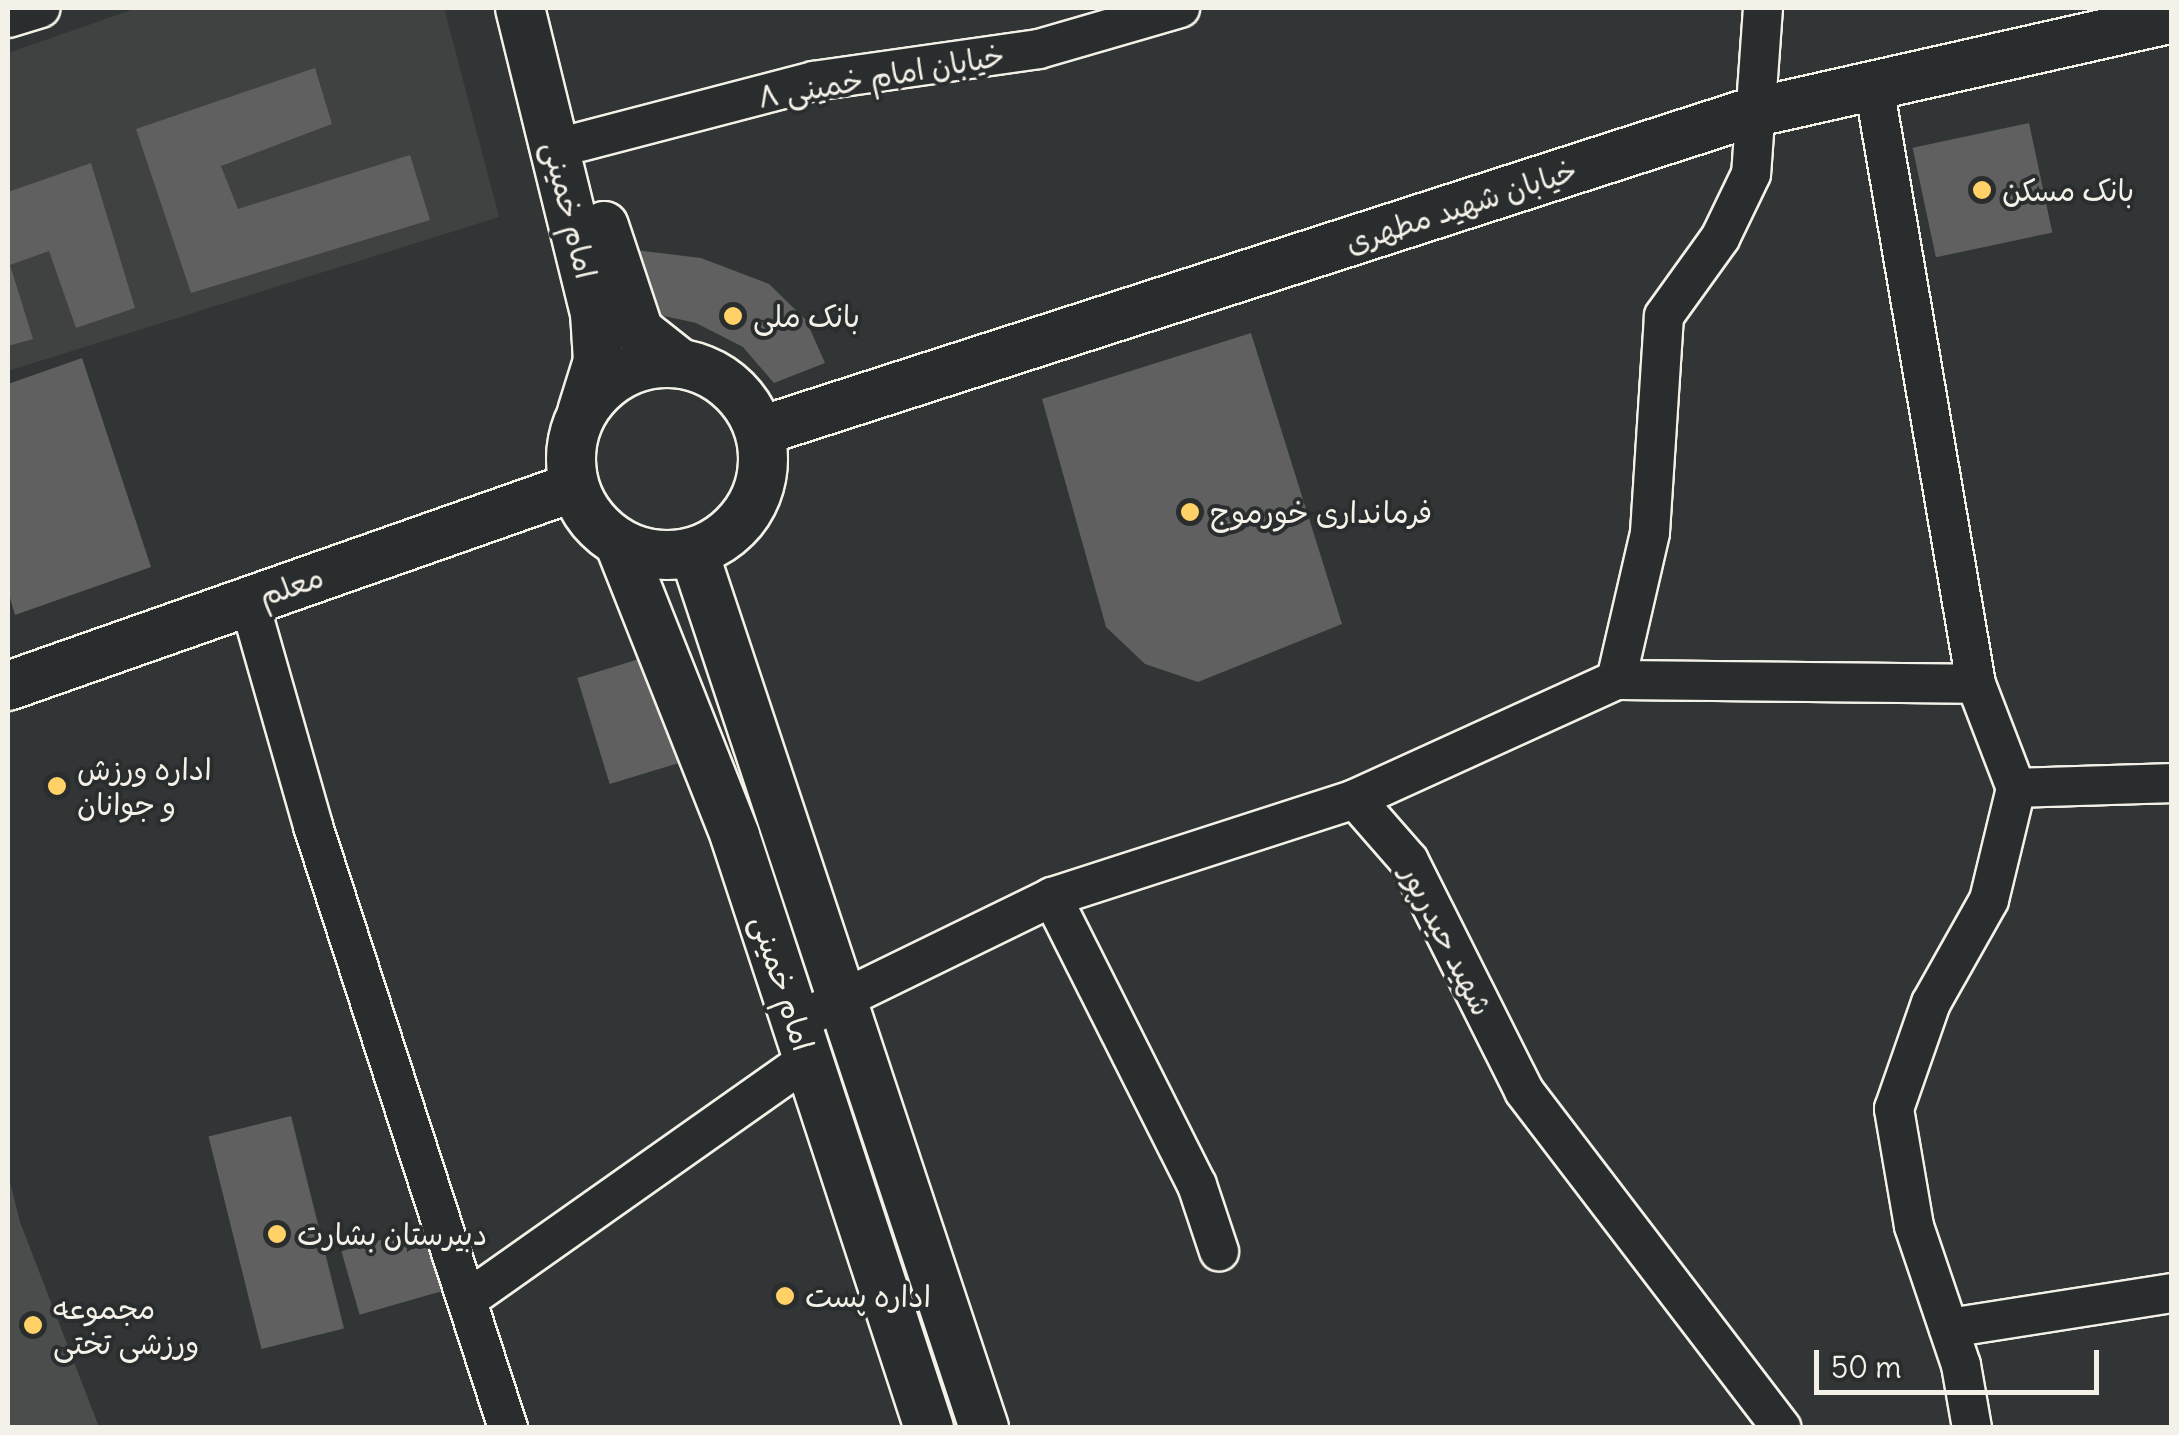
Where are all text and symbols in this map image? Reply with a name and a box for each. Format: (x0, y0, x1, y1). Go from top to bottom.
street label: خیابان امام خمینی ۸ (755, 37, 1007, 115)
street label: امام خمینی (536, 138, 604, 282)
street label: خیابان شهید مطهری (1341, 152, 1581, 260)
place label: بانک مسکن (2002, 172, 2134, 208)
marker: بانک مسکن (1971, 179, 1993, 201)
place label: بانک ملی (753, 298, 860, 334)
marker: بانک ملی (722, 305, 744, 327)
place label: فرمانداری خورموج (1210, 494, 1432, 530)
marker: فرمانداری خورموج (1179, 501, 1201, 523)
street label: معلم (254, 558, 328, 614)
place label: اداره ورزش و جوانان (77, 751, 212, 822)
marker: اداره ورزش و جوانان (46, 775, 68, 797)
street label: شهید حیدرپور (1394, 859, 1500, 1021)
street label: امام خمینی (744, 911, 822, 1055)
place label: دبیرستان بشارت (297, 1216, 487, 1252)
marker: دبیرستان بشارت (266, 1223, 288, 1245)
place label: اداره پست (805, 1278, 931, 1314)
marker: اداره پست (774, 1285, 796, 1307)
place label: مجموعه ورزشی تختی (53, 1290, 199, 1360)
marker: مجموعه ورزشی تختی (22, 1314, 44, 1336)
scale bar (1819, 1330, 2104, 1392)
text: 50 m (1831, 1348, 1901, 1386)

